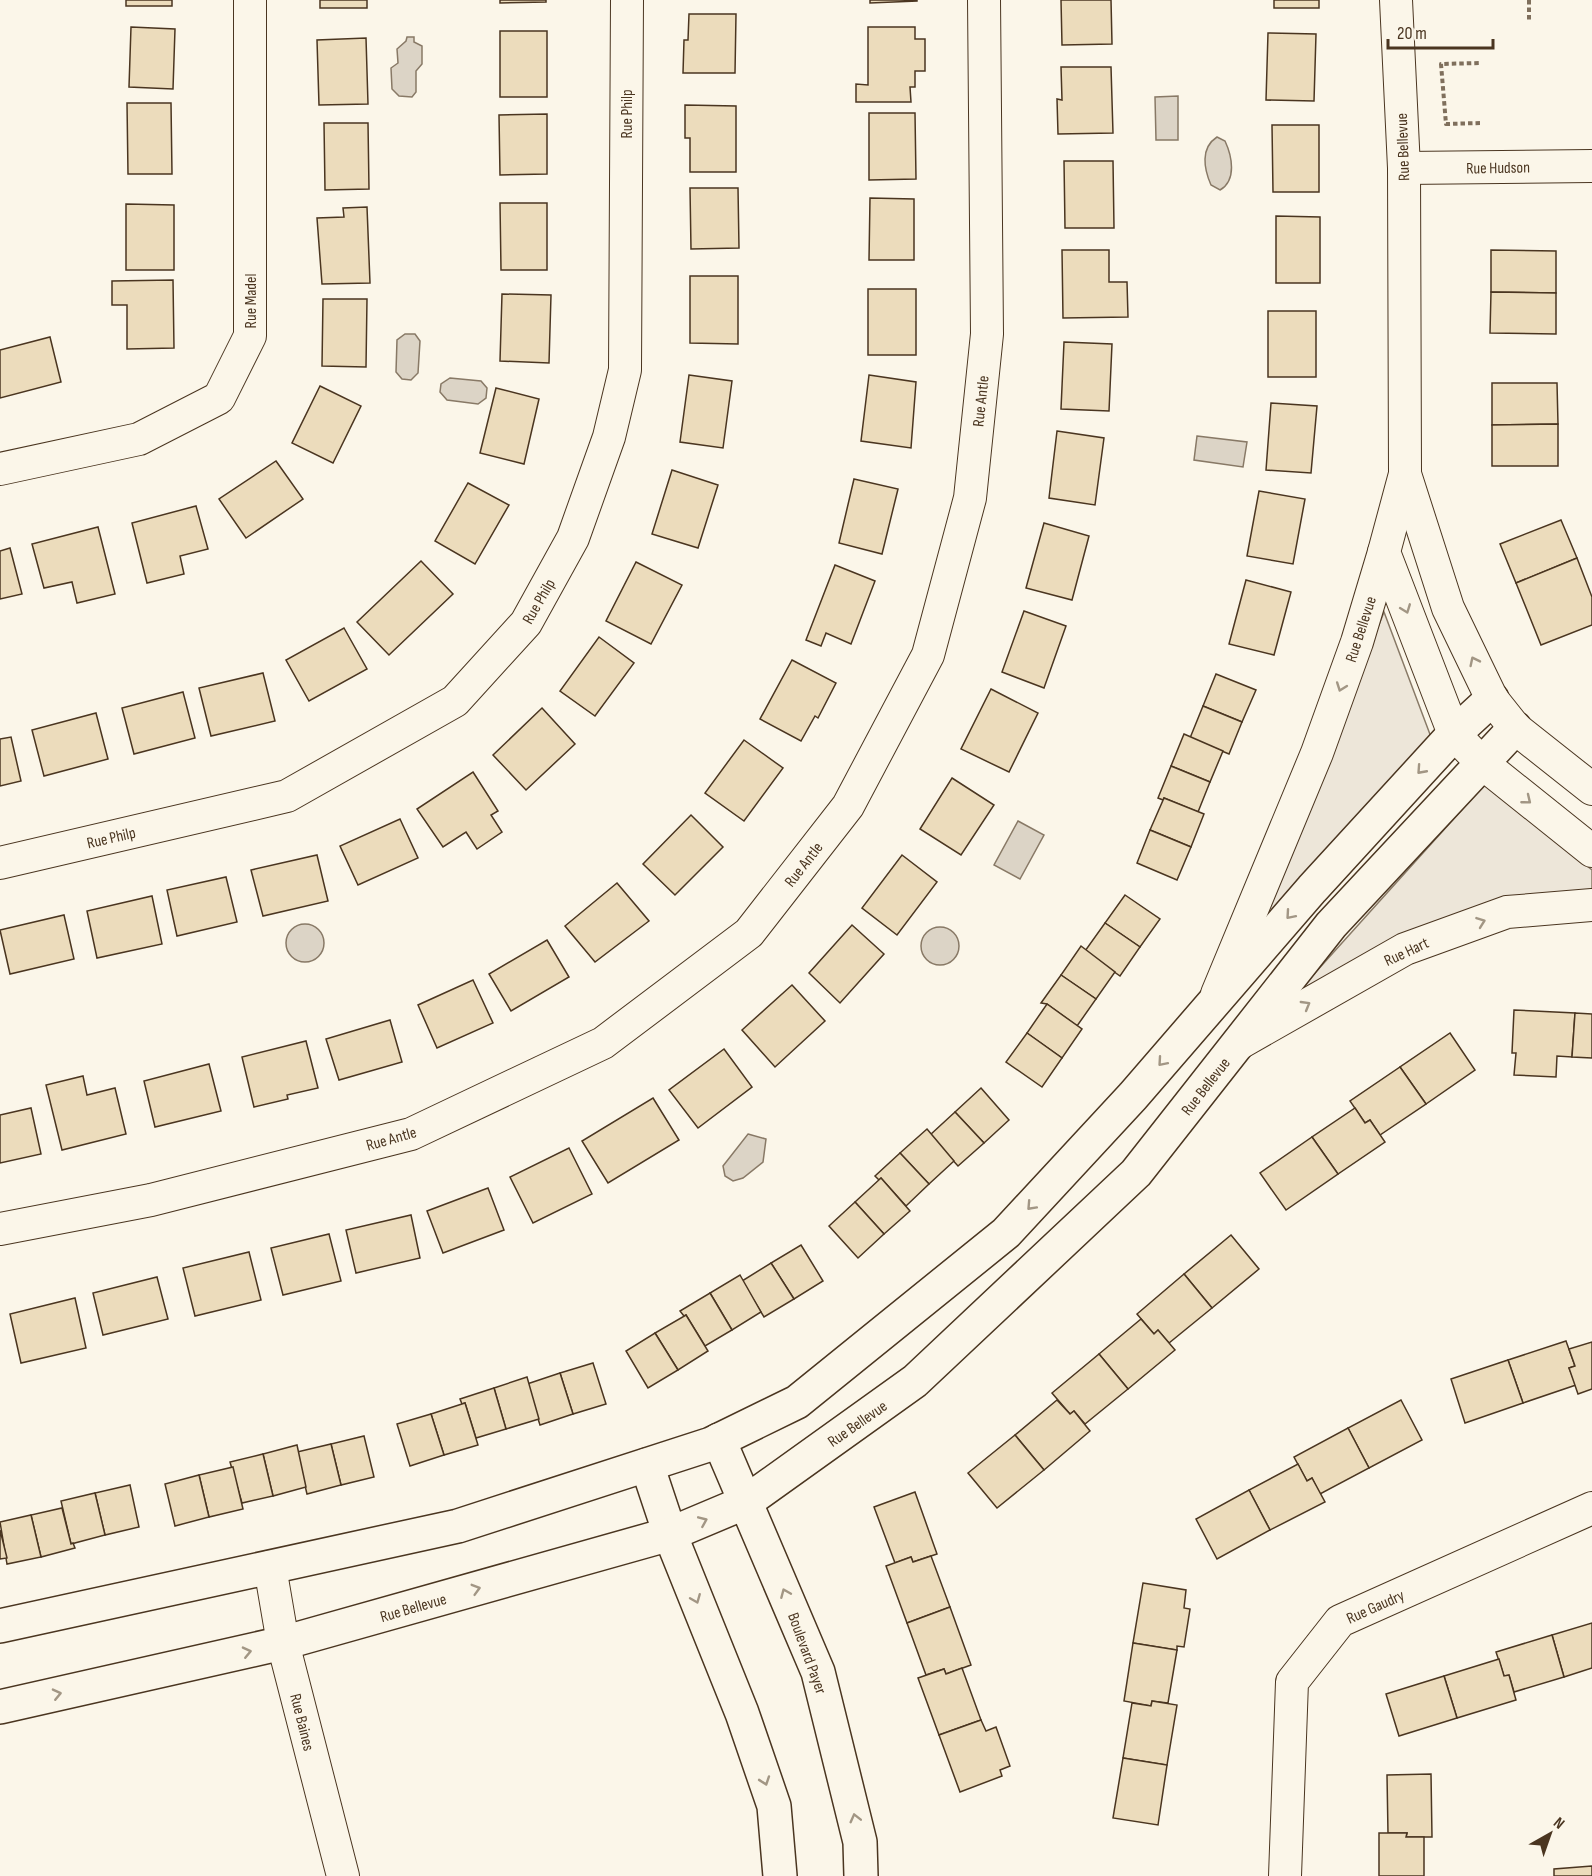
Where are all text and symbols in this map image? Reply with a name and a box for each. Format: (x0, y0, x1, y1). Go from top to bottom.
scale bar (1388, 12, 1493, 50)
text: 20 m (1397, 23, 1427, 44)
street label: Rue Philp (618, 89, 637, 139)
street label: Rue Bellevue (1393, 113, 1414, 181)
street label: Rue Hudson (1466, 158, 1530, 179)
street label: Rue Madel (242, 274, 261, 328)
street label: Rue Antle (969, 375, 994, 428)
street label: Rue Philp (519, 576, 560, 628)
street label: Rue Bellevue (1342, 594, 1381, 665)
one-way arrow (1399, 604, 1412, 614)
one-way arrow (1469, 656, 1481, 667)
one-way arrow (1335, 682, 1348, 692)
one-way arrow (1417, 763, 1428, 774)
one-way arrow (1521, 793, 1532, 804)
street label: Rue Philp (85, 824, 137, 853)
street label: Rue Antle (781, 839, 828, 891)
one-way arrow (1286, 908, 1297, 919)
one-way arrow (1475, 916, 1486, 929)
street label: Rue Hart (1381, 934, 1432, 971)
one-way arrow (1300, 1001, 1310, 1013)
street label: Rue Bellevue (1178, 1054, 1235, 1120)
one-way arrow (1158, 1055, 1169, 1066)
street label: Rue Antle (364, 1123, 419, 1156)
one-way arrow (1027, 1199, 1038, 1210)
street label: Rue Bellevue (824, 1397, 891, 1452)
one-way arrow (696, 1516, 707, 1528)
one-way arrow (470, 1584, 481, 1596)
street label: Rue Gaudry (1344, 1586, 1408, 1629)
one-way arrow (780, 1588, 792, 1599)
street label: Rue Bellevue (378, 1590, 449, 1627)
one-way arrow (689, 1592, 701, 1603)
street label: Boulevard Payer (783, 1610, 830, 1697)
one-way arrow (242, 1646, 252, 1659)
one-way arrow (52, 1689, 62, 1702)
street label: Rue Baines (285, 1692, 318, 1753)
one-way arrow (758, 1775, 771, 1786)
north arrow (1520, 1804, 1580, 1864)
one-way arrow (849, 1813, 862, 1823)
text: N (1549, 1814, 1568, 1834)

